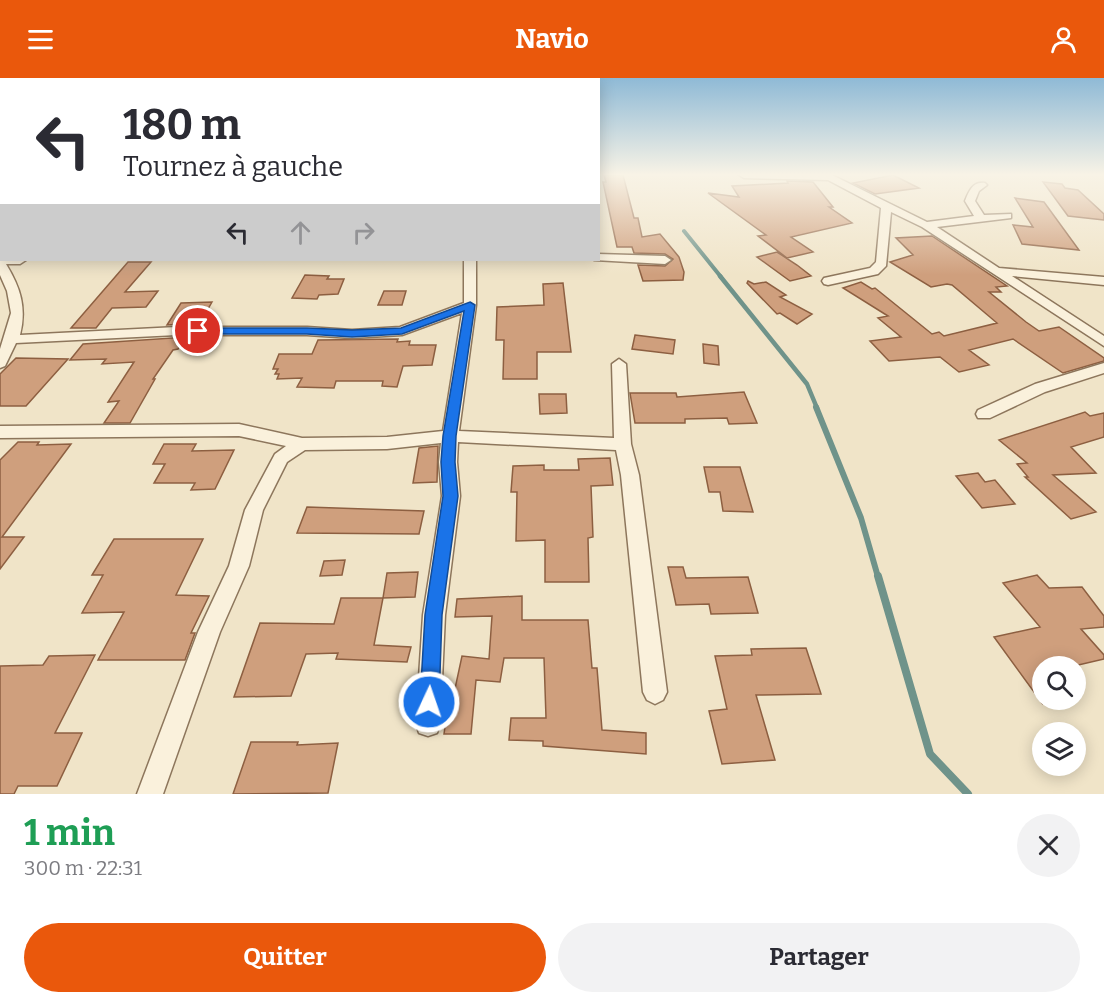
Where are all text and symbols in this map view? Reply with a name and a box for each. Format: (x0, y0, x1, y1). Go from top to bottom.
icon: menu (24, 23, 57, 56)
text: Navio (515, 23, 589, 55)
icon: person (1047, 23, 1080, 56)
text: 180 m (123, 100, 241, 150)
icon: left (24, 102, 102, 180)
text: Tournez à gauche (123, 151, 343, 183)
icon: left (221, 216, 254, 249)
icon: ahead (284, 216, 317, 249)
icon: right (347, 216, 380, 249)
pin (172, 305, 223, 356)
icon: arrive (181, 314, 214, 347)
map controls (1032, 656, 1086, 776)
button: search (1032, 656, 1086, 710)
position arrow (397, 670, 461, 734)
button: layers (1032, 722, 1086, 776)
text: 1 min (24, 811, 115, 855)
button: close (1017, 814, 1080, 877)
text: 300 m · 22:31 (24, 856, 142, 880)
button: Quitter (24, 923, 546, 992)
button: Partager (558, 923, 1080, 992)

